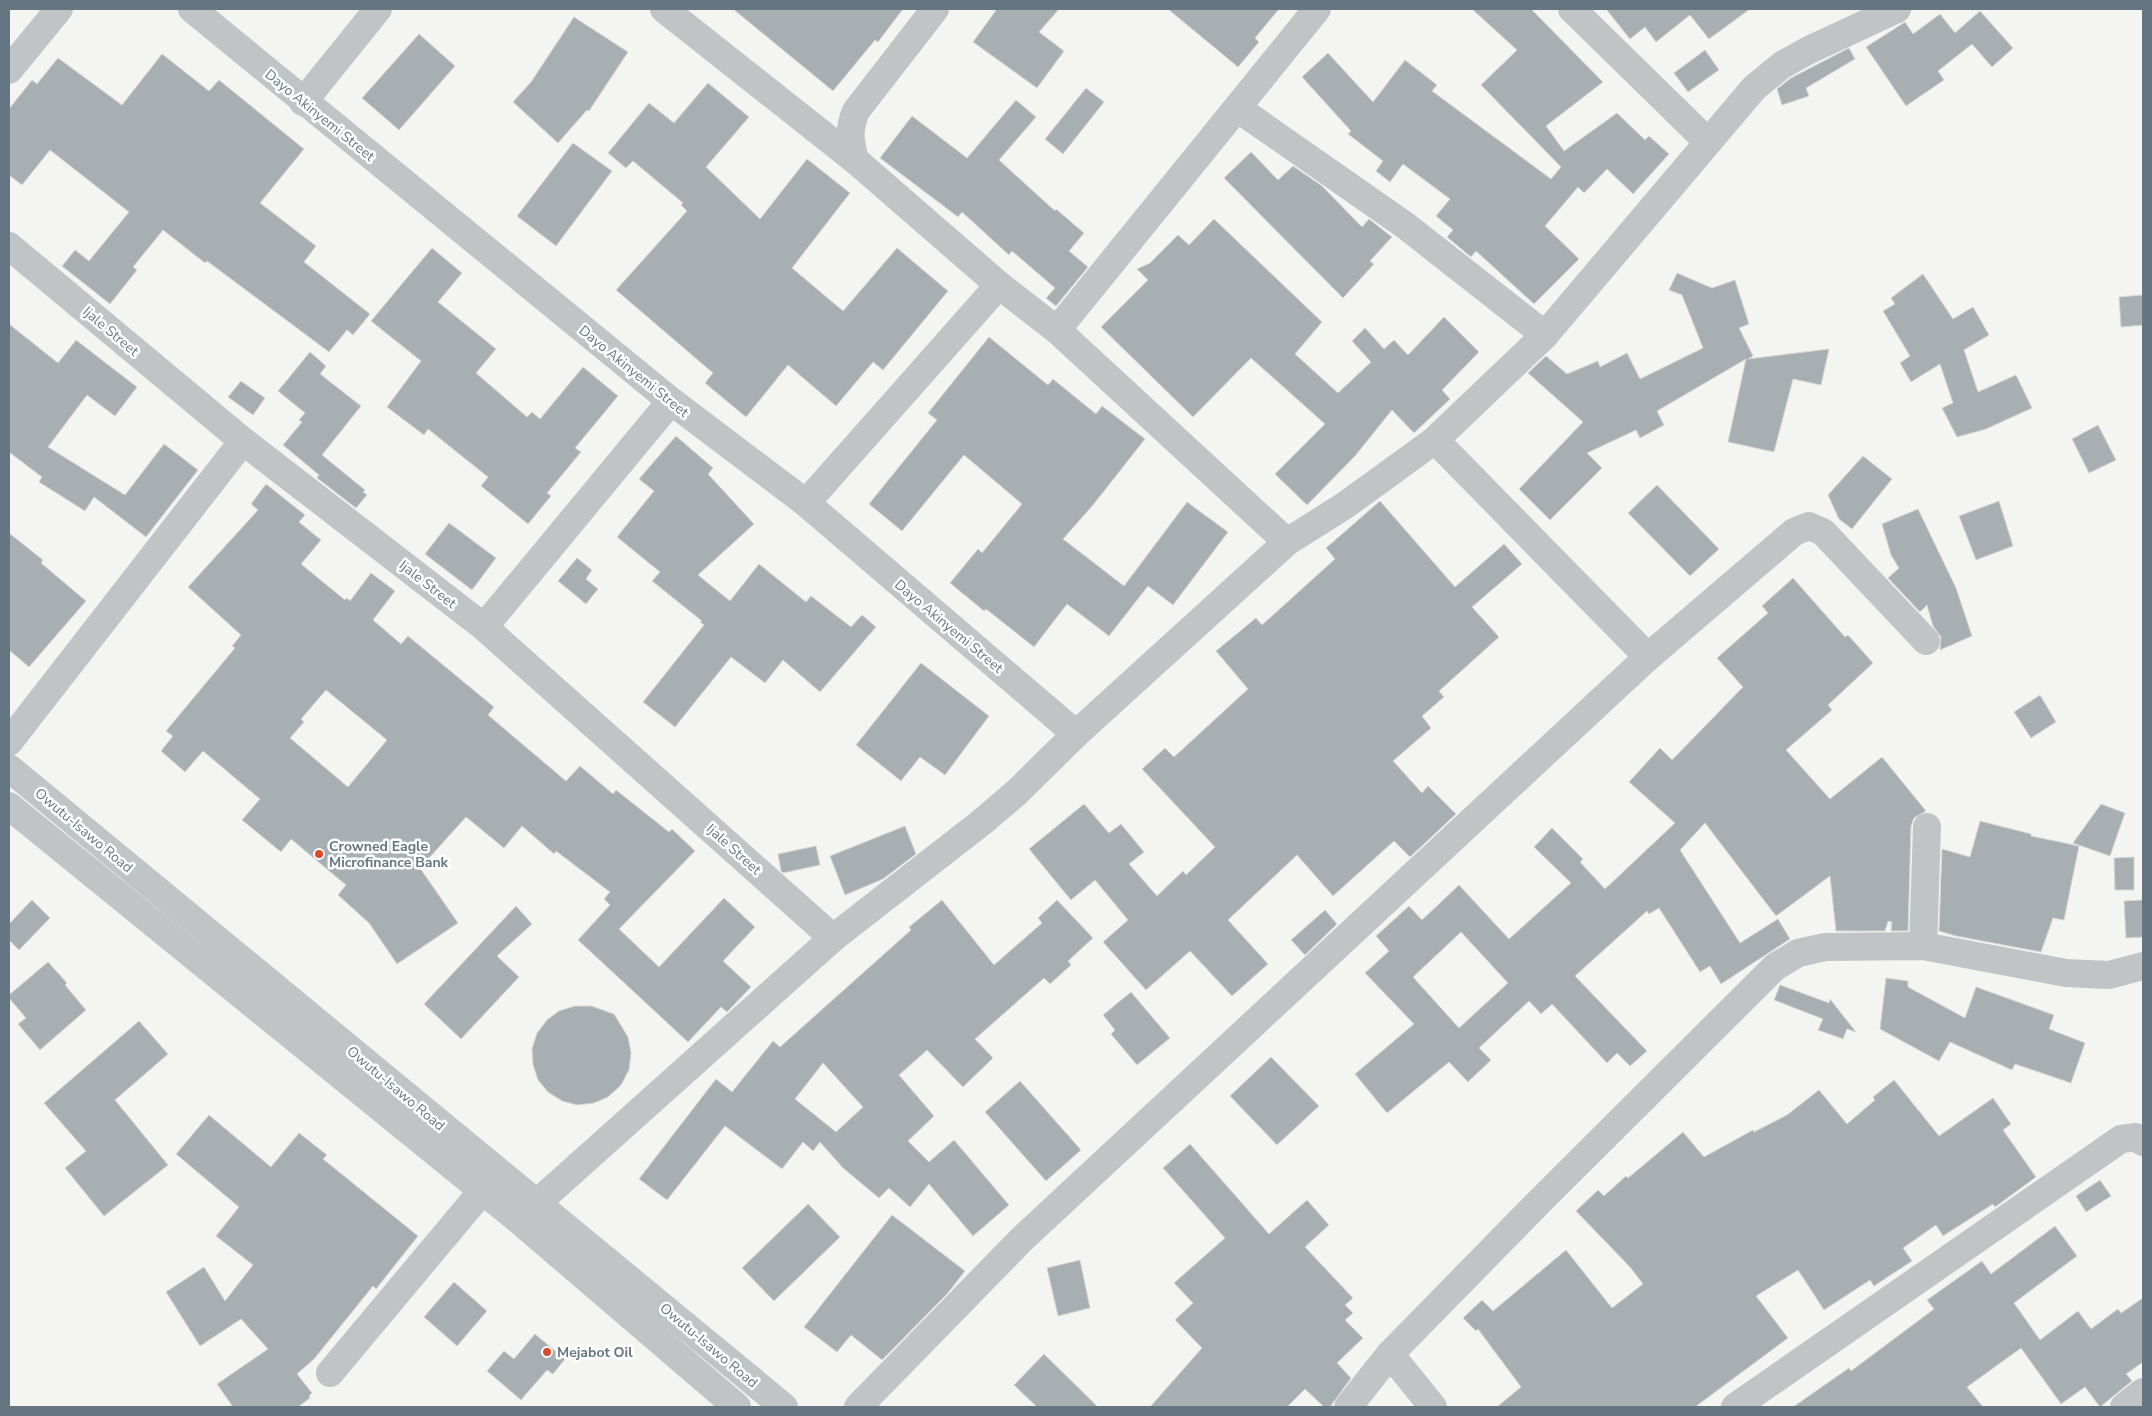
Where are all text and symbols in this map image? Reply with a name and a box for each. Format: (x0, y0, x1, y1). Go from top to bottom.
street label: Dayo Akinyemi Street (261, 65, 379, 166)
street label: Ijale Street (79, 302, 143, 360)
street label: Dayo Akinyemi Street (575, 321, 693, 422)
street label: Ijale Street (395, 556, 460, 613)
street label: Dayo Akinyemi Street (890, 575, 1007, 677)
street label: Owutu-Isawo Road (31, 784, 137, 877)
street label: Ijale Street (702, 820, 765, 879)
place label: Crowned Eagle Microfinance Bank (329, 837, 449, 872)
marker: Crowned Eagle Microfinance Bank (313, 848, 325, 860)
street label: Owutu-Isawo Road (343, 1042, 449, 1135)
street label: Owutu-Isawo Road (656, 1299, 762, 1392)
place label: Mejabot Oil (557, 1343, 633, 1362)
marker: Mejabot Oil (541, 1346, 553, 1358)

